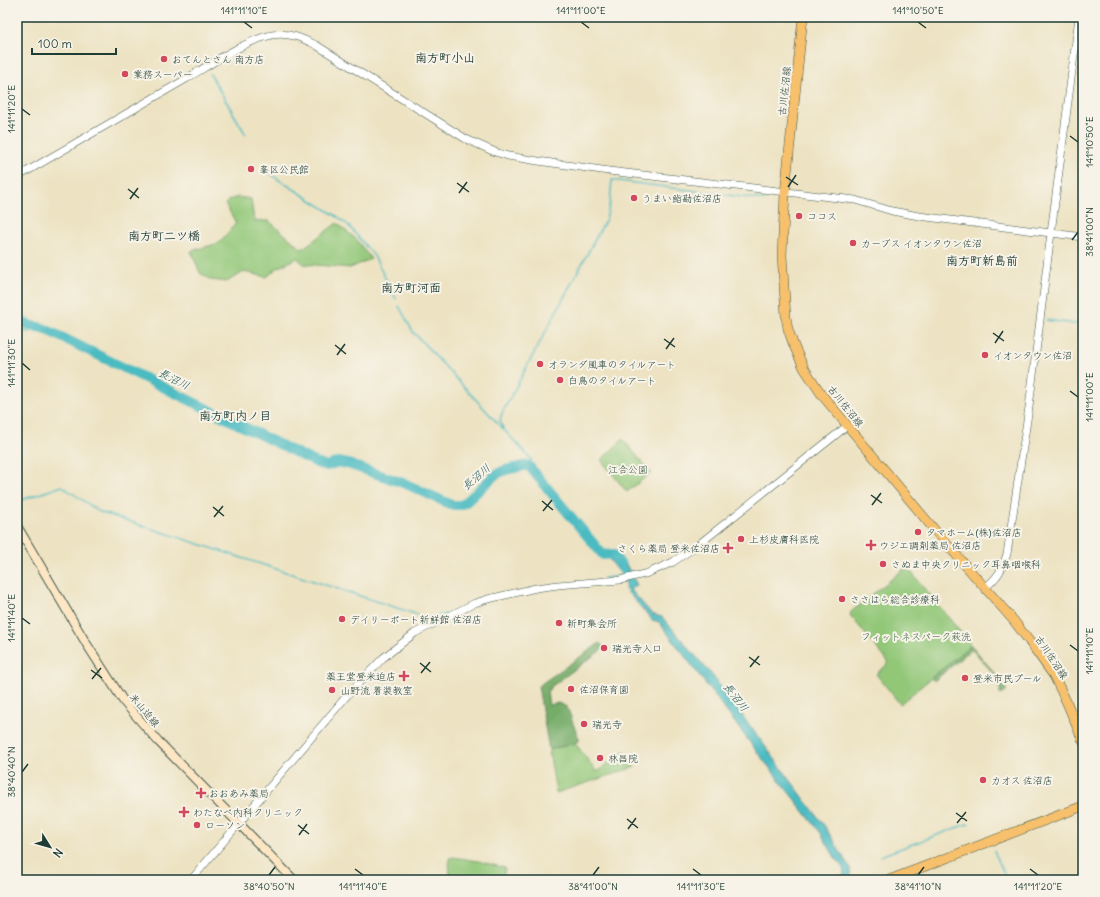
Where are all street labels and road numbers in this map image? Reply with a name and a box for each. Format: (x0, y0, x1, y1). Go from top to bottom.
street label: 古川佐沼線 (775, 66, 794, 117)
street label: 古川佐沼線 (825, 383, 866, 430)
street label: 古川佐沼線 (1032, 633, 1071, 682)
street label: 米山迫線 (127, 691, 162, 730)

